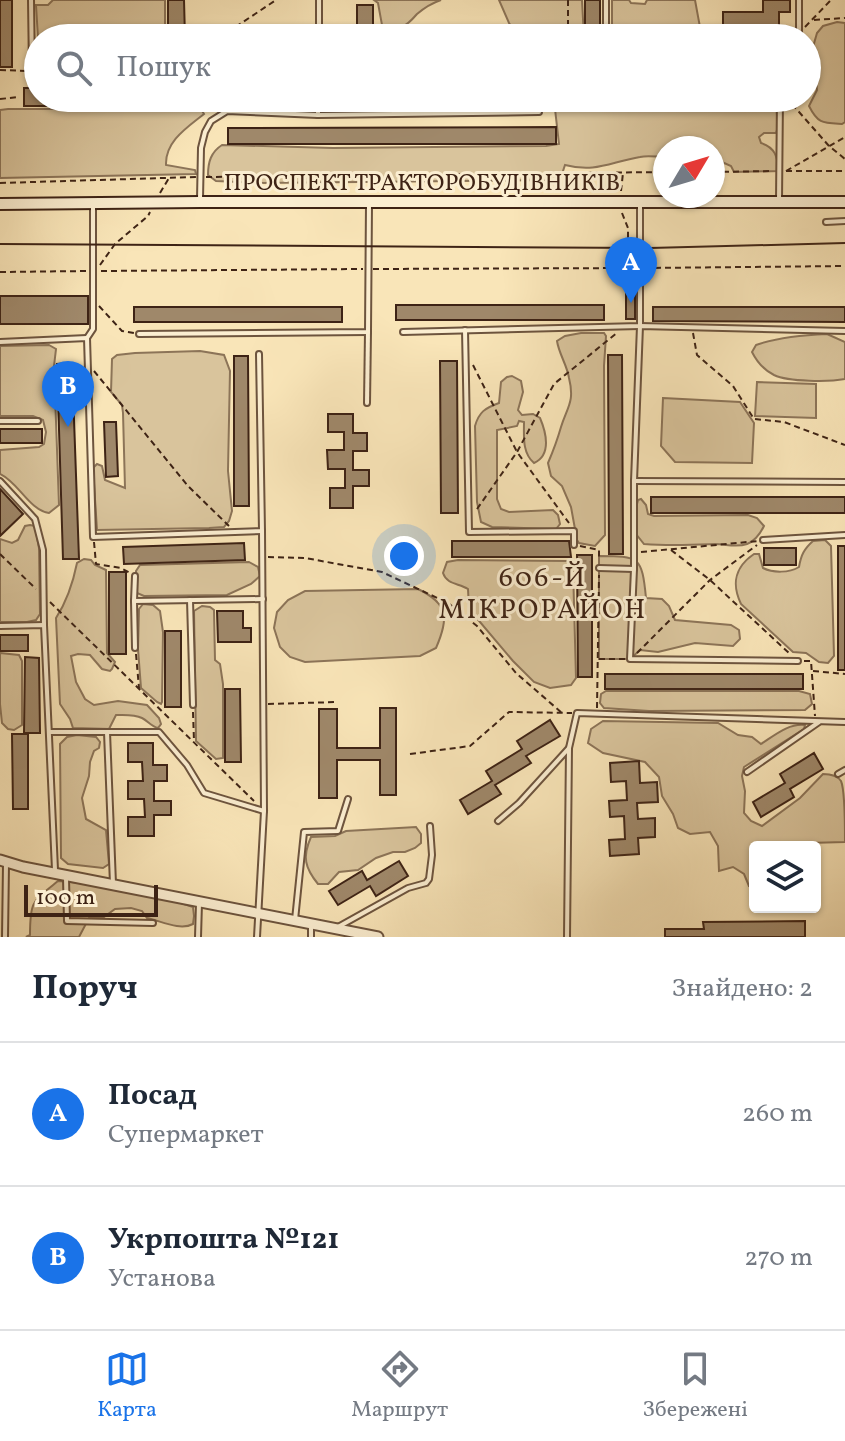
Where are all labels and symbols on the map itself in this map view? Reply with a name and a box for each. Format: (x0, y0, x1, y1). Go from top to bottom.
north arrow (653, 136, 725, 208)
street label: ПРОСПЕКТ ТРАКТОРОБУДІВНИКІВ (224, 167, 620, 201)
pin: A (605, 237, 657, 303)
pin: B (42, 361, 94, 427)
your location (384, 536, 424, 576)
district label: 606-Й МІКРОРАЙОН (439, 559, 647, 630)
scale bar (24, 881, 158, 917)

